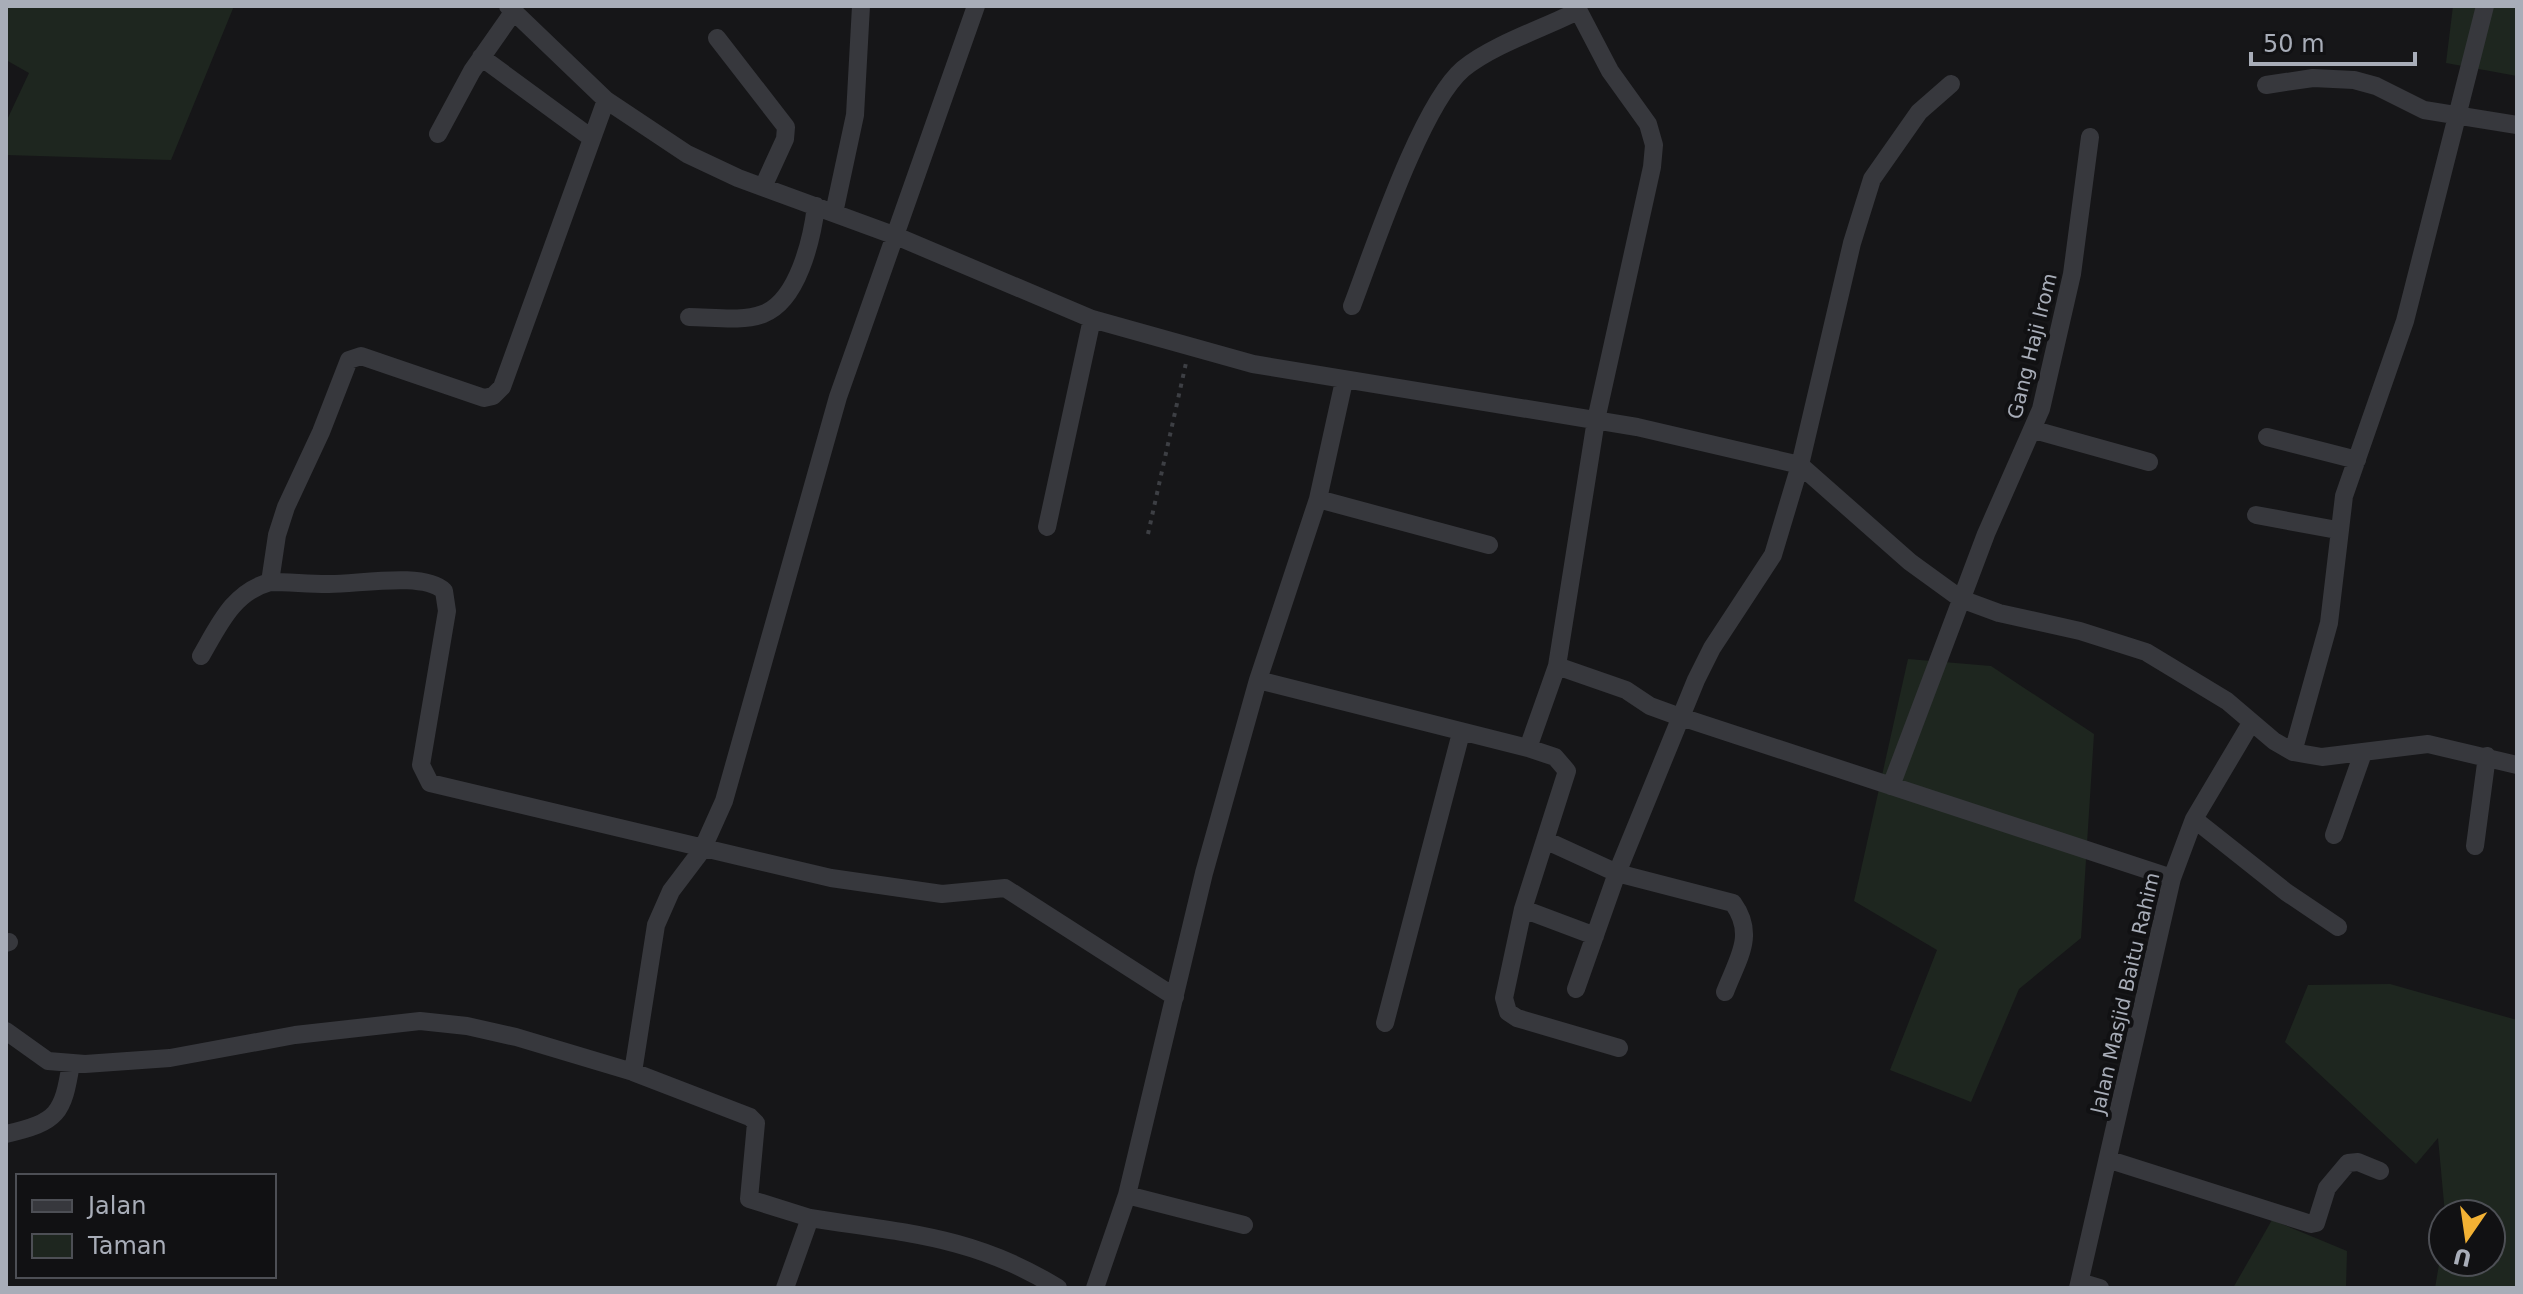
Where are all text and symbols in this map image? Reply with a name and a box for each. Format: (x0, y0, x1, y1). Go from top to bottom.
scale bar (2251, 16, 2415, 66)
text: 50 m (2263, 30, 2325, 58)
street label: Gang Haji Irom (2002, 270, 2062, 422)
street label: Jalan Masjid Baitu Rahim (2085, 870, 2164, 1118)
legend (16, 1174, 276, 1278)
text: Jalan (86, 1192, 146, 1220)
north arrow (2427, 1198, 2507, 1278)
text: Taman (87, 1232, 167, 1260)
text: U (2451, 1243, 2474, 1271)

